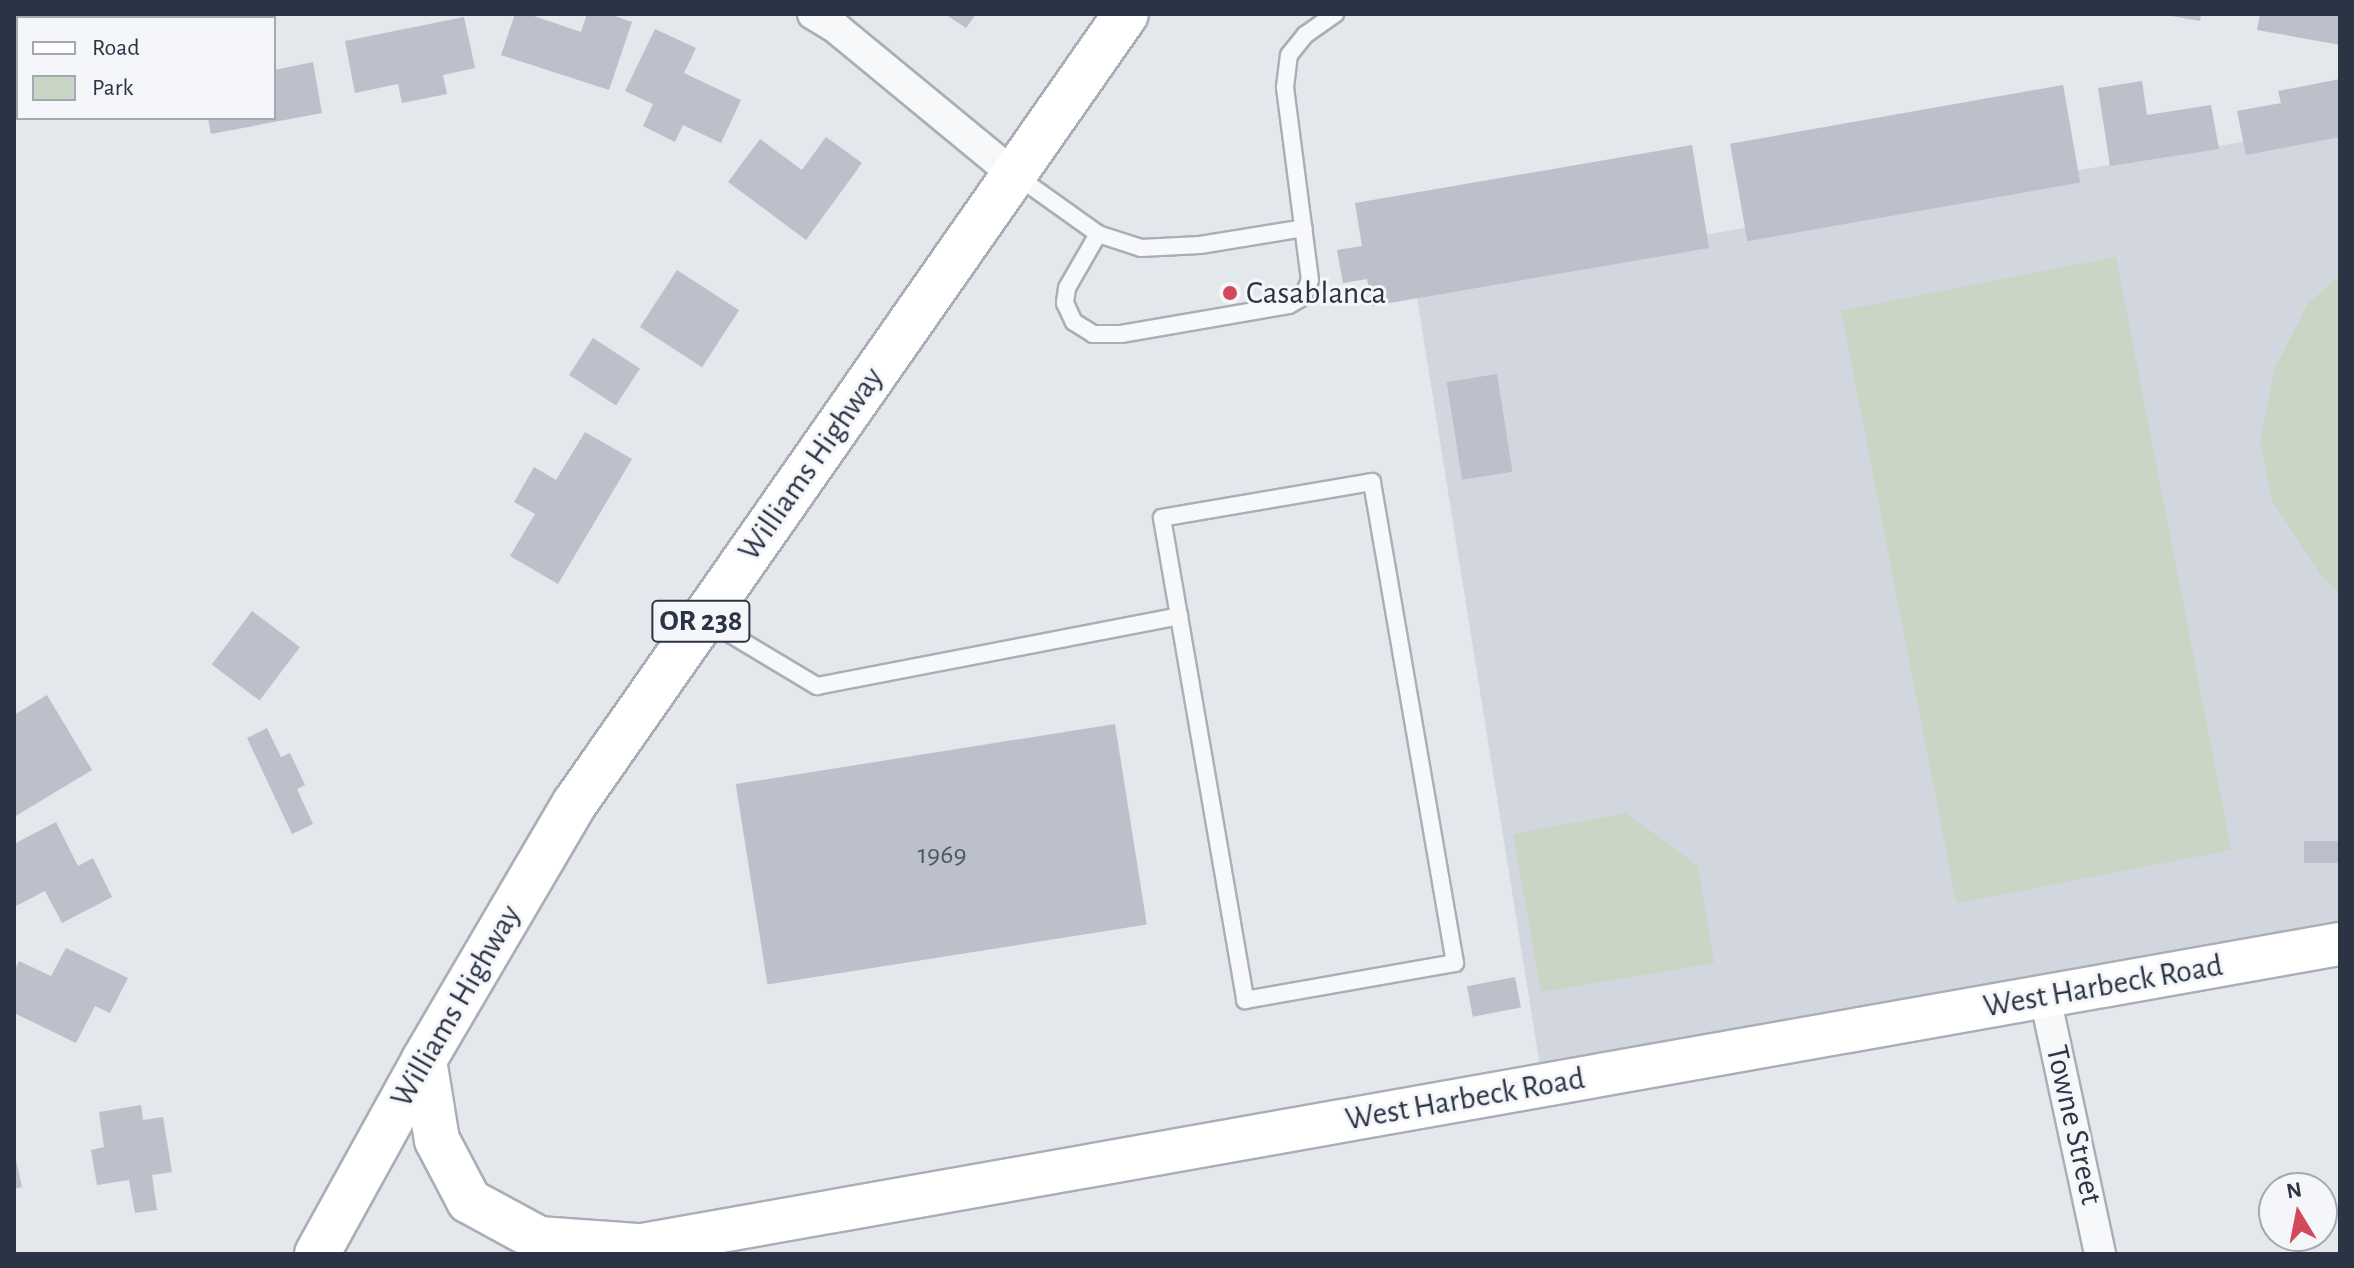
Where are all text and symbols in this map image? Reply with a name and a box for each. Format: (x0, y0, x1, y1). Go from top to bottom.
legend (16, 16, 276, 120)
text: Road (92, 36, 140, 60)
text: Park (92, 76, 133, 100)
place label: Casablanca (1246, 274, 1386, 312)
marker: Casablanca (1221, 284, 1239, 302)
street label: Williams Highway (730, 360, 892, 568)
road number: OR 238 (651, 595, 751, 647)
house number: 1969 (917, 838, 967, 872)
street label: Williams Highway (383, 898, 529, 1114)
street label: West Harbeck Road (1980, 946, 2226, 1026)
street label: Towne Street (2037, 1042, 2111, 1208)
street label: West Harbeck Road (1342, 1059, 1588, 1139)
north arrow (2258, 1172, 2338, 1252)
text: N (2285, 1178, 2304, 1202)

